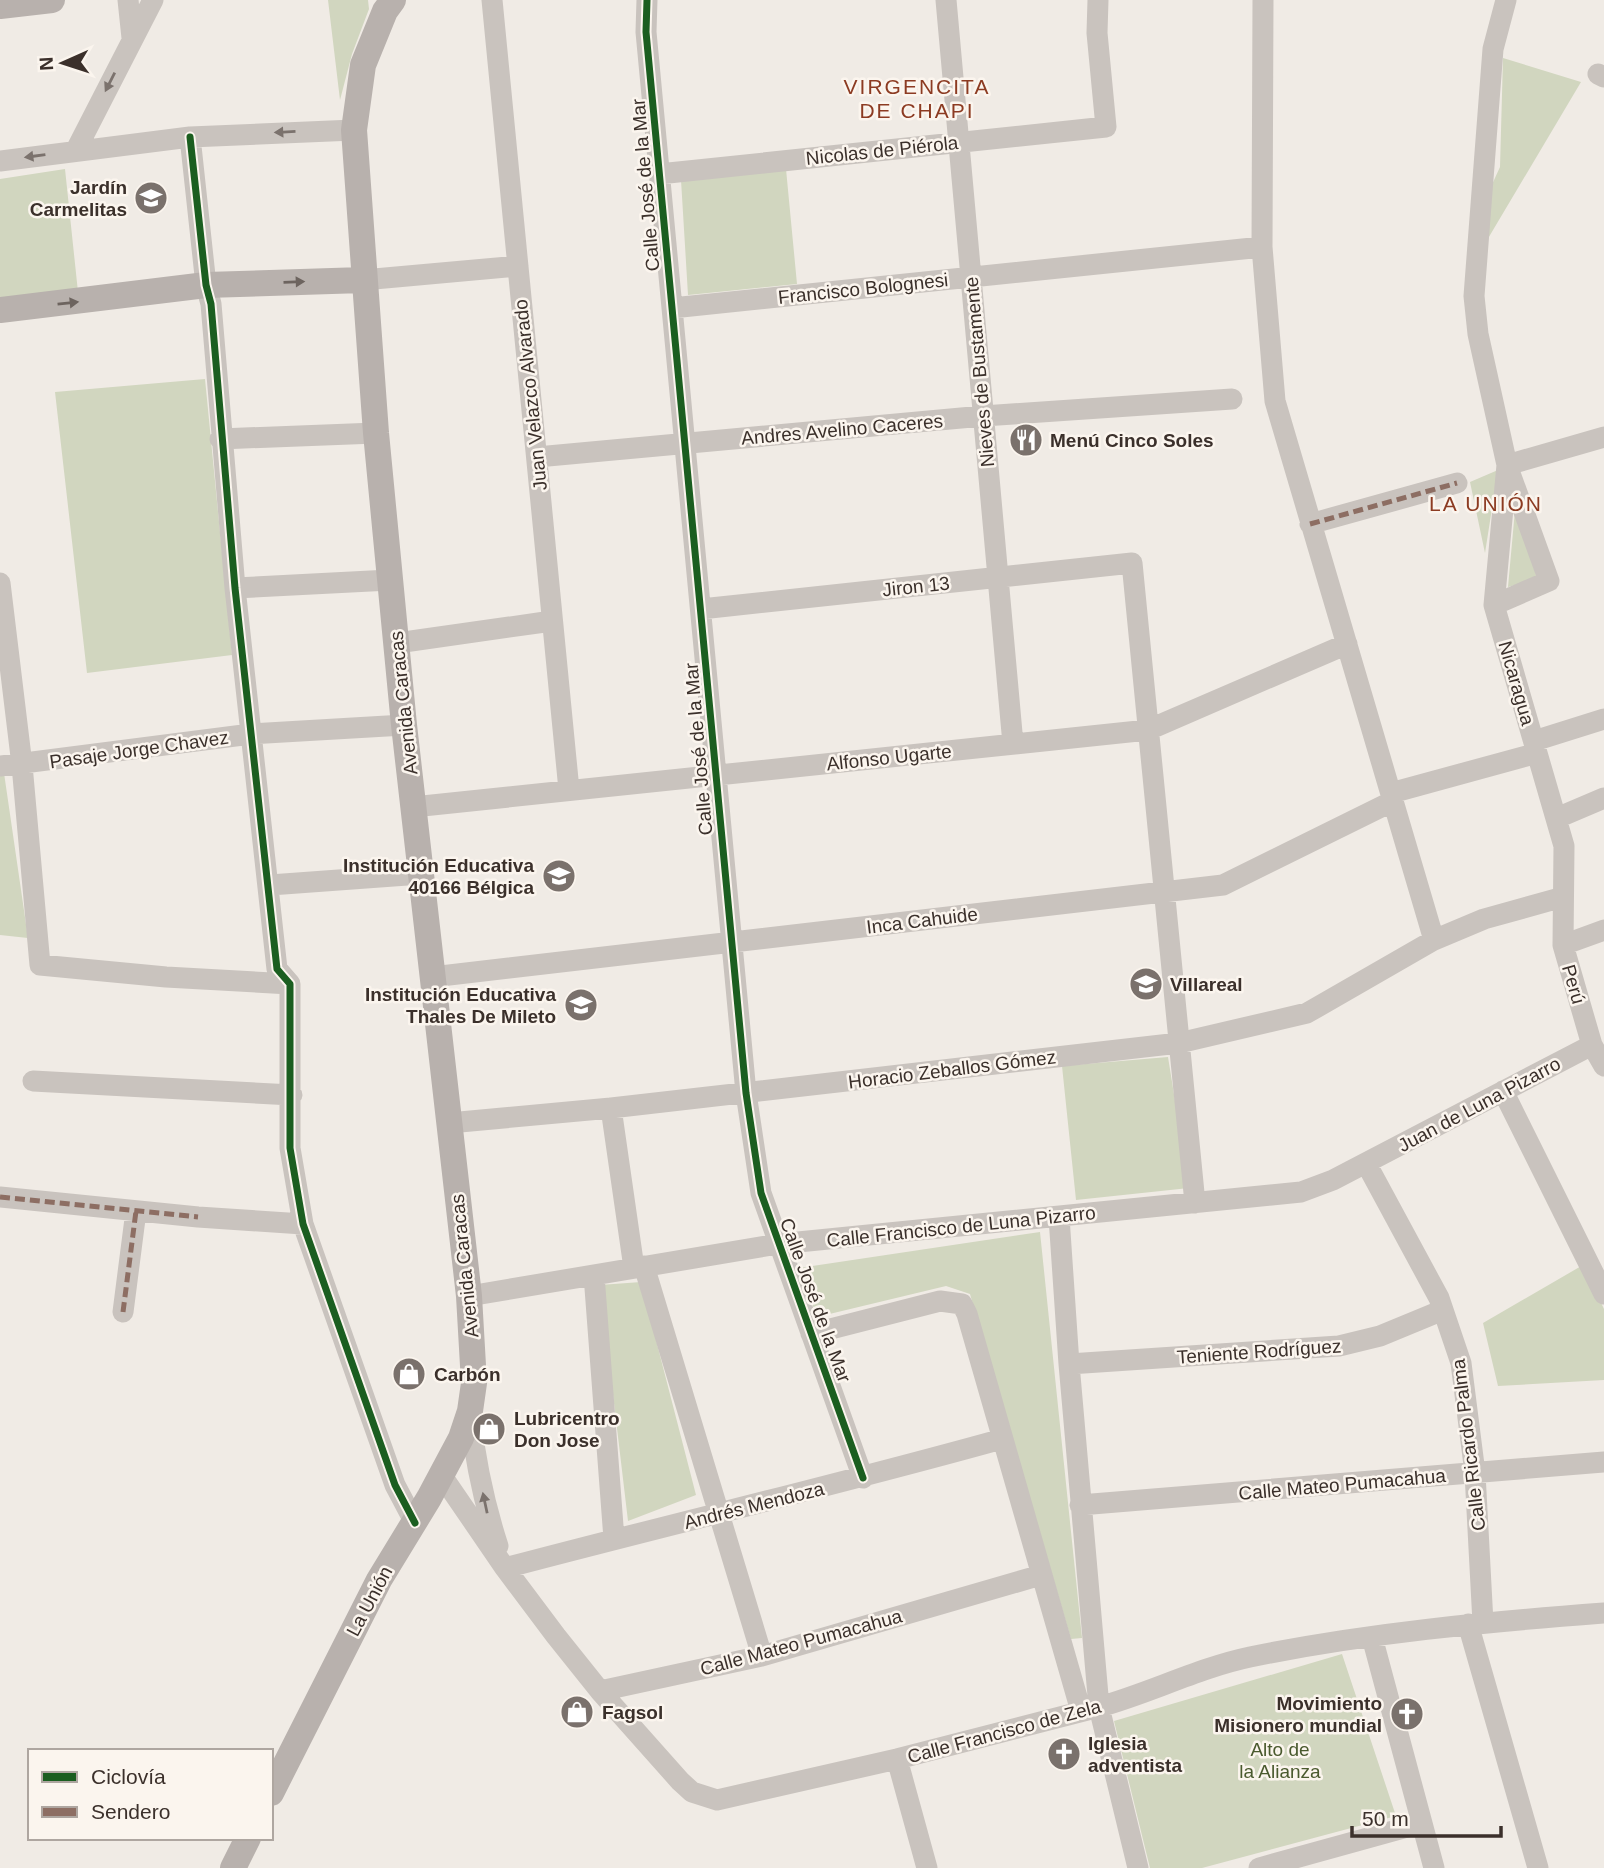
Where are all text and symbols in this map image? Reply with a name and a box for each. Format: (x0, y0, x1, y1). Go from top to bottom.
north arrow (28, 28, 98, 98)
text: N (36, 56, 57, 71)
one-way arrow (105, 72, 116, 92)
district label: VIRGENCITA DE CHAPI (844, 75, 990, 122)
street label: Calle José de la Mar (627, 97, 664, 272)
one-way arrow (274, 127, 296, 138)
street label: Nicolas de Piérola (805, 132, 960, 169)
one-way arrow (24, 151, 46, 162)
place label: Jardín Carmelitas (30, 177, 127, 220)
school or university icon: Jardín Carmelitas (132, 179, 170, 217)
street label: Francisco Bolognesi (777, 269, 949, 308)
one-way arrow (283, 276, 305, 288)
street label: Nieves de Bustamente (961, 276, 998, 468)
one-way arrow (57, 297, 79, 308)
street label: Juan Velazco Alvarado (510, 298, 551, 492)
street label: Andres Avelino Caceres (740, 410, 944, 449)
restaurant icon: Menú Cinco Soles (1007, 421, 1045, 459)
place label: Menú Cinco Soles (1050, 430, 1214, 451)
district label: LA UNIÓN (1429, 492, 1543, 515)
street label: Jiron 13 (881, 573, 951, 600)
street label: Avenida Caracas (386, 630, 421, 776)
street label: Nicaragua (1494, 639, 1539, 728)
street label: Calle José de la Mar (680, 661, 717, 836)
street label: Pasaje Jorge Chavez (48, 727, 230, 772)
street label: Alfonso Ugarte (825, 740, 953, 775)
place label: Institución Educativa 40166 Bélgica (343, 855, 534, 898)
school or university icon: Institución Educativa 40166 Bélgica (540, 857, 578, 895)
street label: Inca Cahuide (865, 903, 979, 938)
street label: Perú (1558, 962, 1589, 1006)
school or university icon: Villareal (1127, 965, 1165, 1003)
place label: Villareal (1170, 974, 1243, 995)
place label: Institución Educativa Thales De Mileto (365, 984, 556, 1027)
school or university icon: Institución Educativa Thales De Mileto (562, 986, 600, 1024)
street label: Horacio Zeballos Gómez (847, 1046, 1057, 1093)
street label: Juan de Luna Pizarro (1395, 1053, 1564, 1156)
street label: Avenida Caracas (447, 1193, 482, 1339)
street label: Calle Francisco de Luna Pizarro (826, 1202, 1097, 1251)
street label: Calle José de la Mar (776, 1215, 855, 1386)
street label: Teniente Rodríguez (1176, 1335, 1342, 1368)
shop icon: Carbón (390, 1355, 428, 1393)
street label: Calle Ricardo Palma (1447, 1357, 1489, 1532)
place label: Carbón (434, 1364, 501, 1385)
place label: Lubricentro Don Jose (514, 1408, 620, 1451)
shop icon: Lubricentro Don Jose (470, 1410, 508, 1448)
street label: Calle Mateo Pumacahua (1237, 1465, 1447, 1504)
street label: Andrés Mendoza (682, 1478, 827, 1533)
one-way arrow (480, 1492, 491, 1514)
street label: La Unión (342, 1563, 397, 1640)
street label: Calle Mateo Pumacahua (698, 1605, 905, 1680)
shop icon: Fagsol (558, 1693, 596, 1731)
place label: Movimiento Misionero mundial (1214, 1693, 1382, 1736)
street label: Calle Francisco de Zela (905, 1695, 1104, 1767)
church icon: Movimiento Misionero mundial (1388, 1695, 1426, 1733)
place label: Fagsol (602, 1702, 663, 1723)
place label: Iglesia adventista (1088, 1733, 1182, 1776)
church icon: Iglesia adventista (1045, 1735, 1083, 1773)
park label: Alto de la Alianza (1239, 1739, 1321, 1782)
legend (28, 1749, 273, 1840)
text: Ciclovía (91, 1765, 166, 1788)
scale bar (1352, 1794, 1501, 1838)
text: Sendero (91, 1800, 170, 1823)
text: 50 m (1362, 1807, 1409, 1830)

